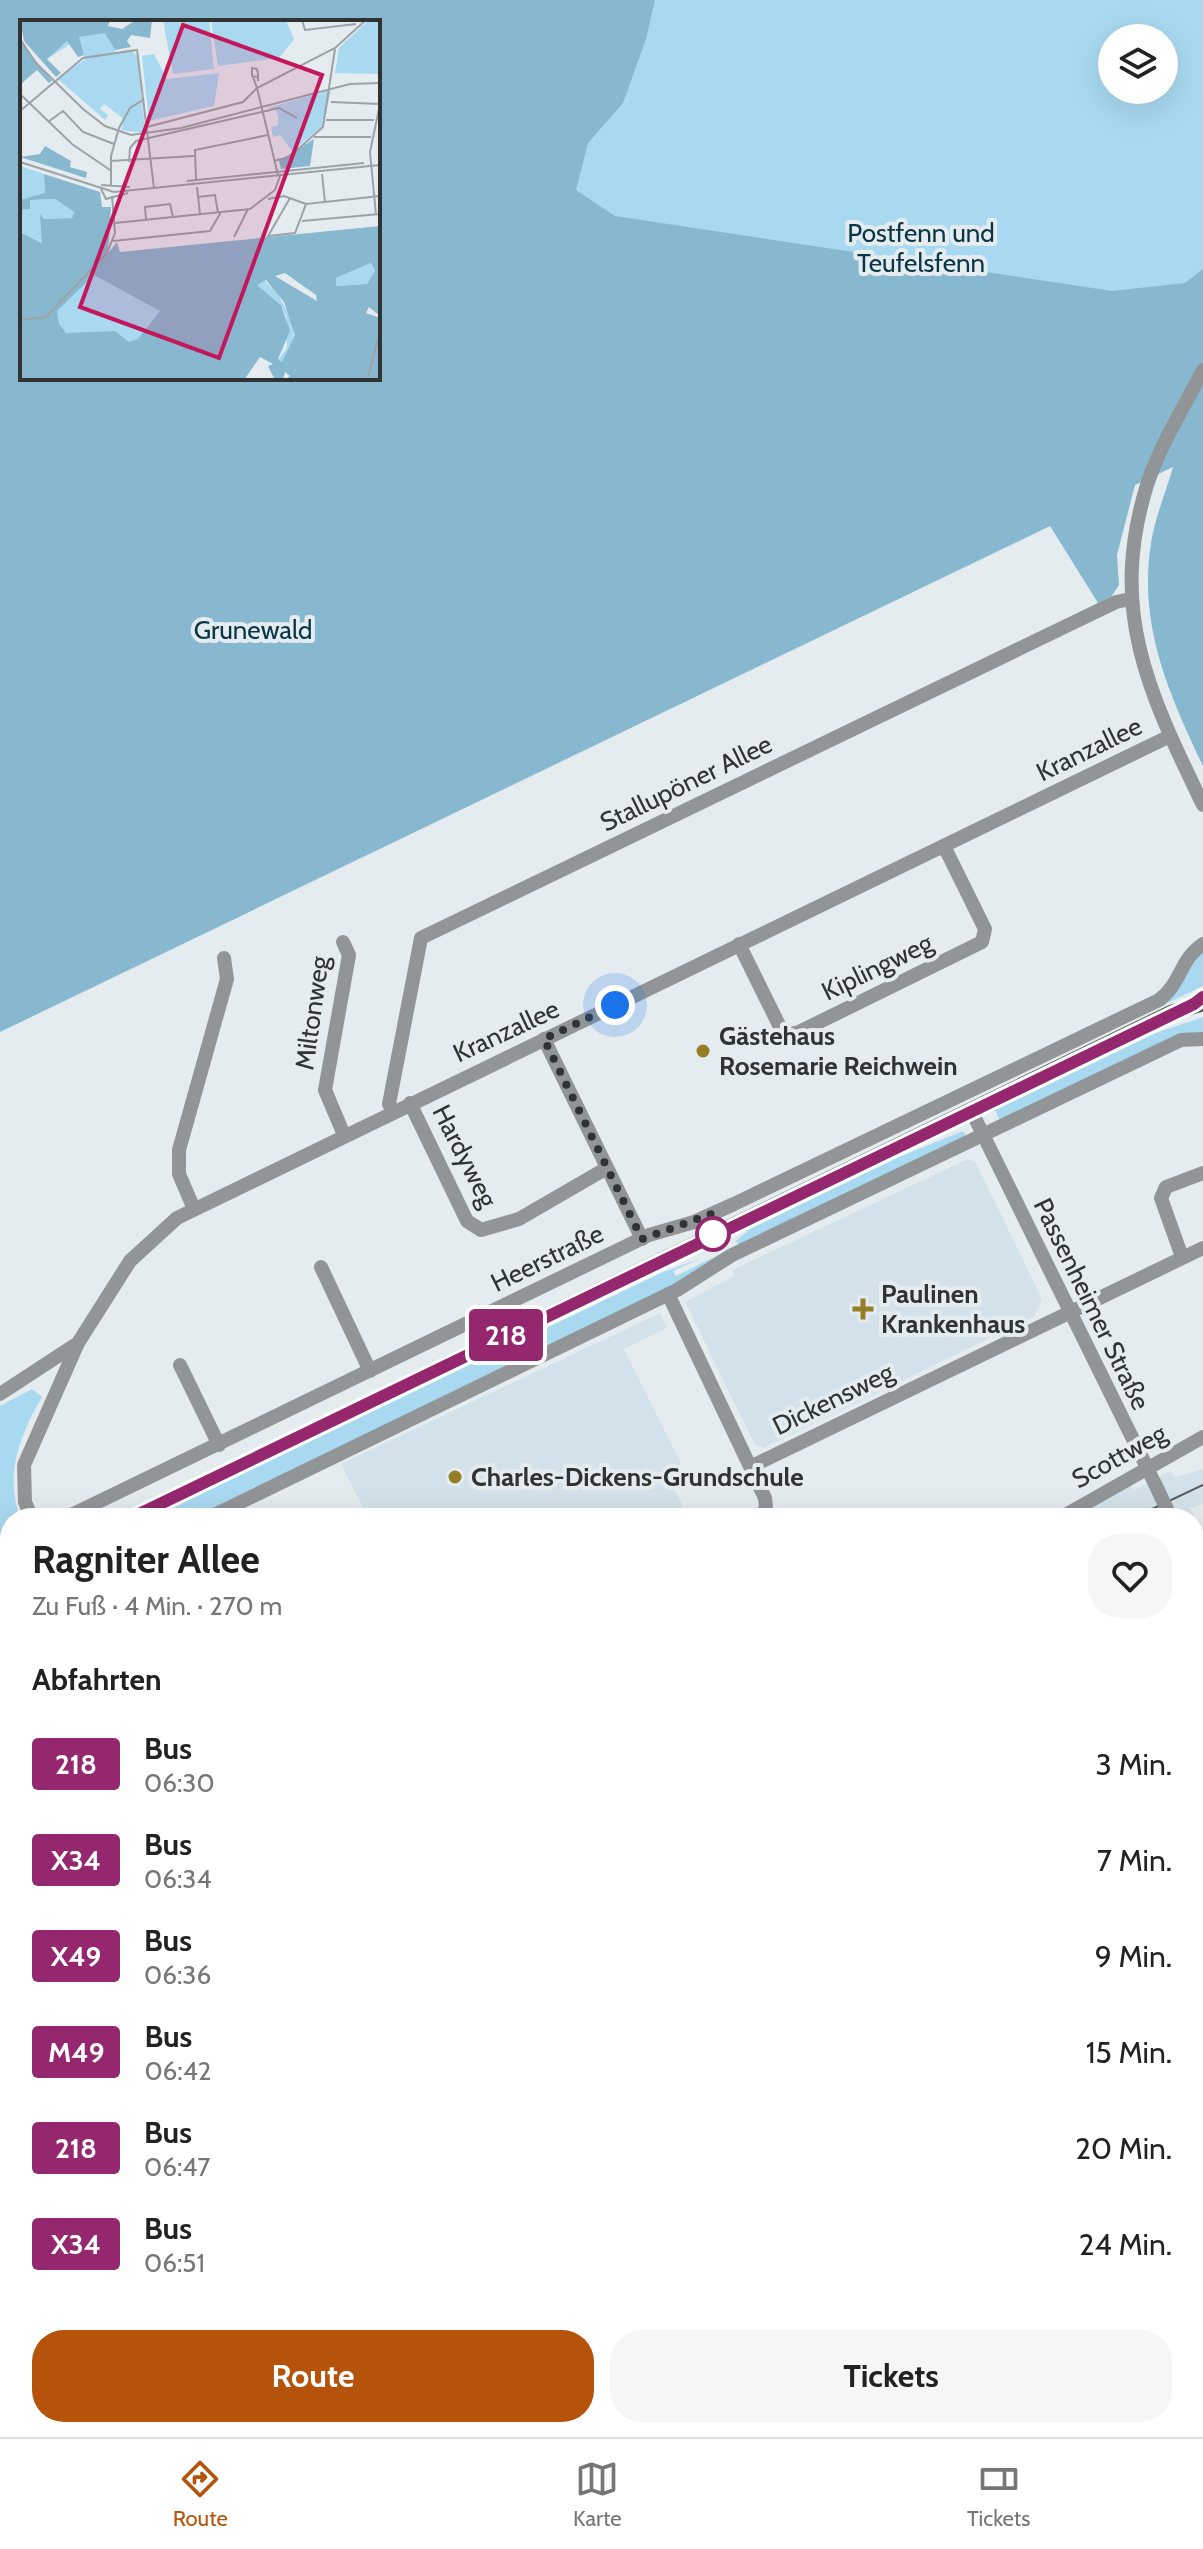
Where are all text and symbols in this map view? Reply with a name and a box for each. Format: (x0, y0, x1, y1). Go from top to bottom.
inset map (20, 20, 380, 380)
map controls (1098, 24, 1178, 104)
button: layers (1098, 24, 1178, 104)
park label: Postfenn und Teufelsfenn (847, 217, 995, 279)
park label: Grunewald (194, 614, 312, 646)
street label: Kranzallee (1031, 710, 1147, 788)
street label: Stallupöner Allee (595, 728, 777, 838)
street label: Kiplingweg (816, 926, 939, 1008)
street label: Miltonweg (288, 953, 336, 1072)
your location (595, 985, 635, 1025)
street label: Kranzallee (448, 993, 564, 1069)
place label: Gästehaus Rosemarie Reichwein (719, 1020, 958, 1082)
marker: Gästehaus Rosemarie Reichwein (694, 1042, 712, 1060)
street label: Hardyweg (426, 1099, 505, 1214)
street label: Passenheimer Straße (1027, 1193, 1157, 1415)
street label: Heerstraße (486, 1217, 608, 1299)
unlabelled marker (696, 1217, 730, 1251)
place label: Paulinen Krankenhaus (881, 1278, 1025, 1340)
marker: Paulinen Krankenhaus (852, 1298, 874, 1320)
line badge: 218 (460, 1309, 552, 1361)
text: 218 (485, 1318, 527, 1352)
street label: Dickensweg (767, 1356, 900, 1442)
street label: Scottweg (1066, 1416, 1173, 1495)
place label: Charles-Dickens-Grundschule (471, 1461, 804, 1493)
marker: Charles-Dickens-Grundschule (446, 1468, 464, 1486)
button: heart (1088, 1534, 1172, 1618)
text: Ragniter Allee (32, 1536, 260, 1583)
text: Zu Fuß · 4 Min. · 270 m (32, 1590, 282, 1622)
text: Abfahrten (32, 1661, 162, 1698)
text: Bus (144, 1730, 192, 1767)
text: 3 Min. (1096, 1746, 1172, 1783)
text: 218 (55, 1747, 97, 1781)
text: 06:30 (144, 1767, 215, 1799)
text: Bus (144, 1826, 192, 1863)
text: 7 Min. (1097, 1842, 1172, 1879)
text: X34 (51, 1843, 101, 1877)
text: 06:34 (144, 1863, 211, 1895)
text: Bus (144, 1922, 192, 1959)
text: 9 Min. (1095, 1938, 1172, 1975)
text: X49 (51, 1939, 101, 1973)
text: 06:36 (144, 1959, 211, 1991)
text: Bus (144, 2018, 192, 2055)
text: 15 Min. (1086, 2034, 1172, 2071)
text: M49 (48, 2035, 104, 2069)
text: 06:42 (144, 2055, 211, 2087)
text: Bus (144, 2114, 192, 2151)
text: 20 Min. (1075, 2130, 1172, 2167)
text: 218 (55, 2131, 97, 2165)
text: 06:47 (144, 2151, 210, 2183)
text: Bus (144, 2210, 192, 2247)
text: 24 Min. (1079, 2226, 1172, 2263)
text: X34 (51, 2227, 101, 2261)
text: 06:51 (144, 2247, 205, 2279)
button: Route (32, 2330, 594, 2422)
button: Tickets (610, 2330, 1172, 2422)
tab: Route (173, 2457, 228, 2532)
tab: Karte (573, 2457, 622, 2532)
tab: Tickets (967, 2457, 1030, 2532)

